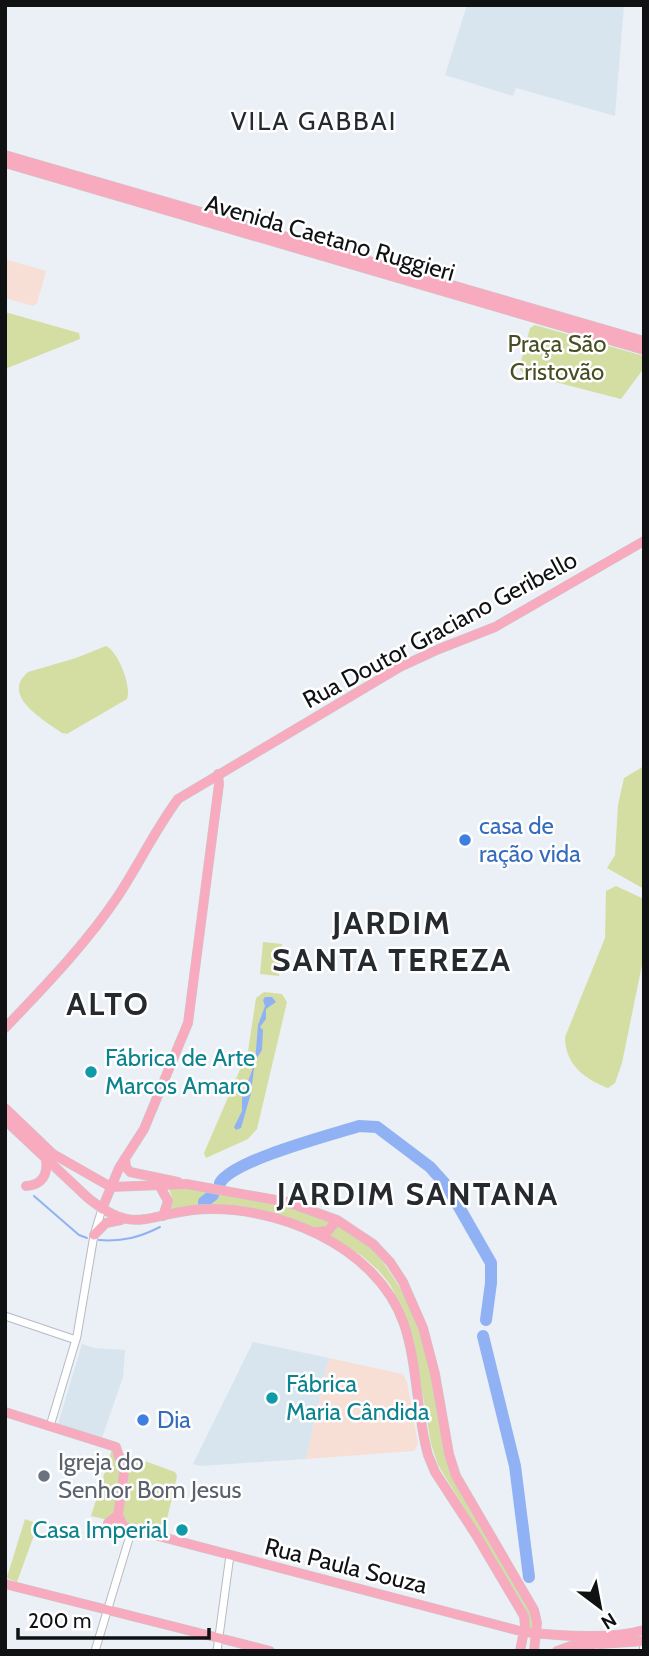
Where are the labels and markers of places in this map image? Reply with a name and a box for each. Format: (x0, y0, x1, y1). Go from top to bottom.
place label: casa de ração vida (479, 811, 581, 868)
marker: casa de ração vida (457, 832, 473, 848)
place label: Fábrica de Arte Marcos Amaro (105, 1043, 255, 1100)
marker: Fábrica de Arte Marcos Amaro (83, 1064, 99, 1080)
place label: Fábrica Maria Cândida (286, 1369, 430, 1426)
marker: Fábrica Maria Cândida (264, 1390, 280, 1406)
place label: Dia (157, 1405, 191, 1434)
marker: Dia (135, 1412, 151, 1428)
place label: Igreja do Senhor Bom Jesus (58, 1447, 241, 1504)
marker: Igreja do Senhor Bom Jesus (36, 1468, 52, 1484)
place label: Casa Imperial (32, 1515, 168, 1544)
marker: Casa Imperial (174, 1522, 190, 1538)

